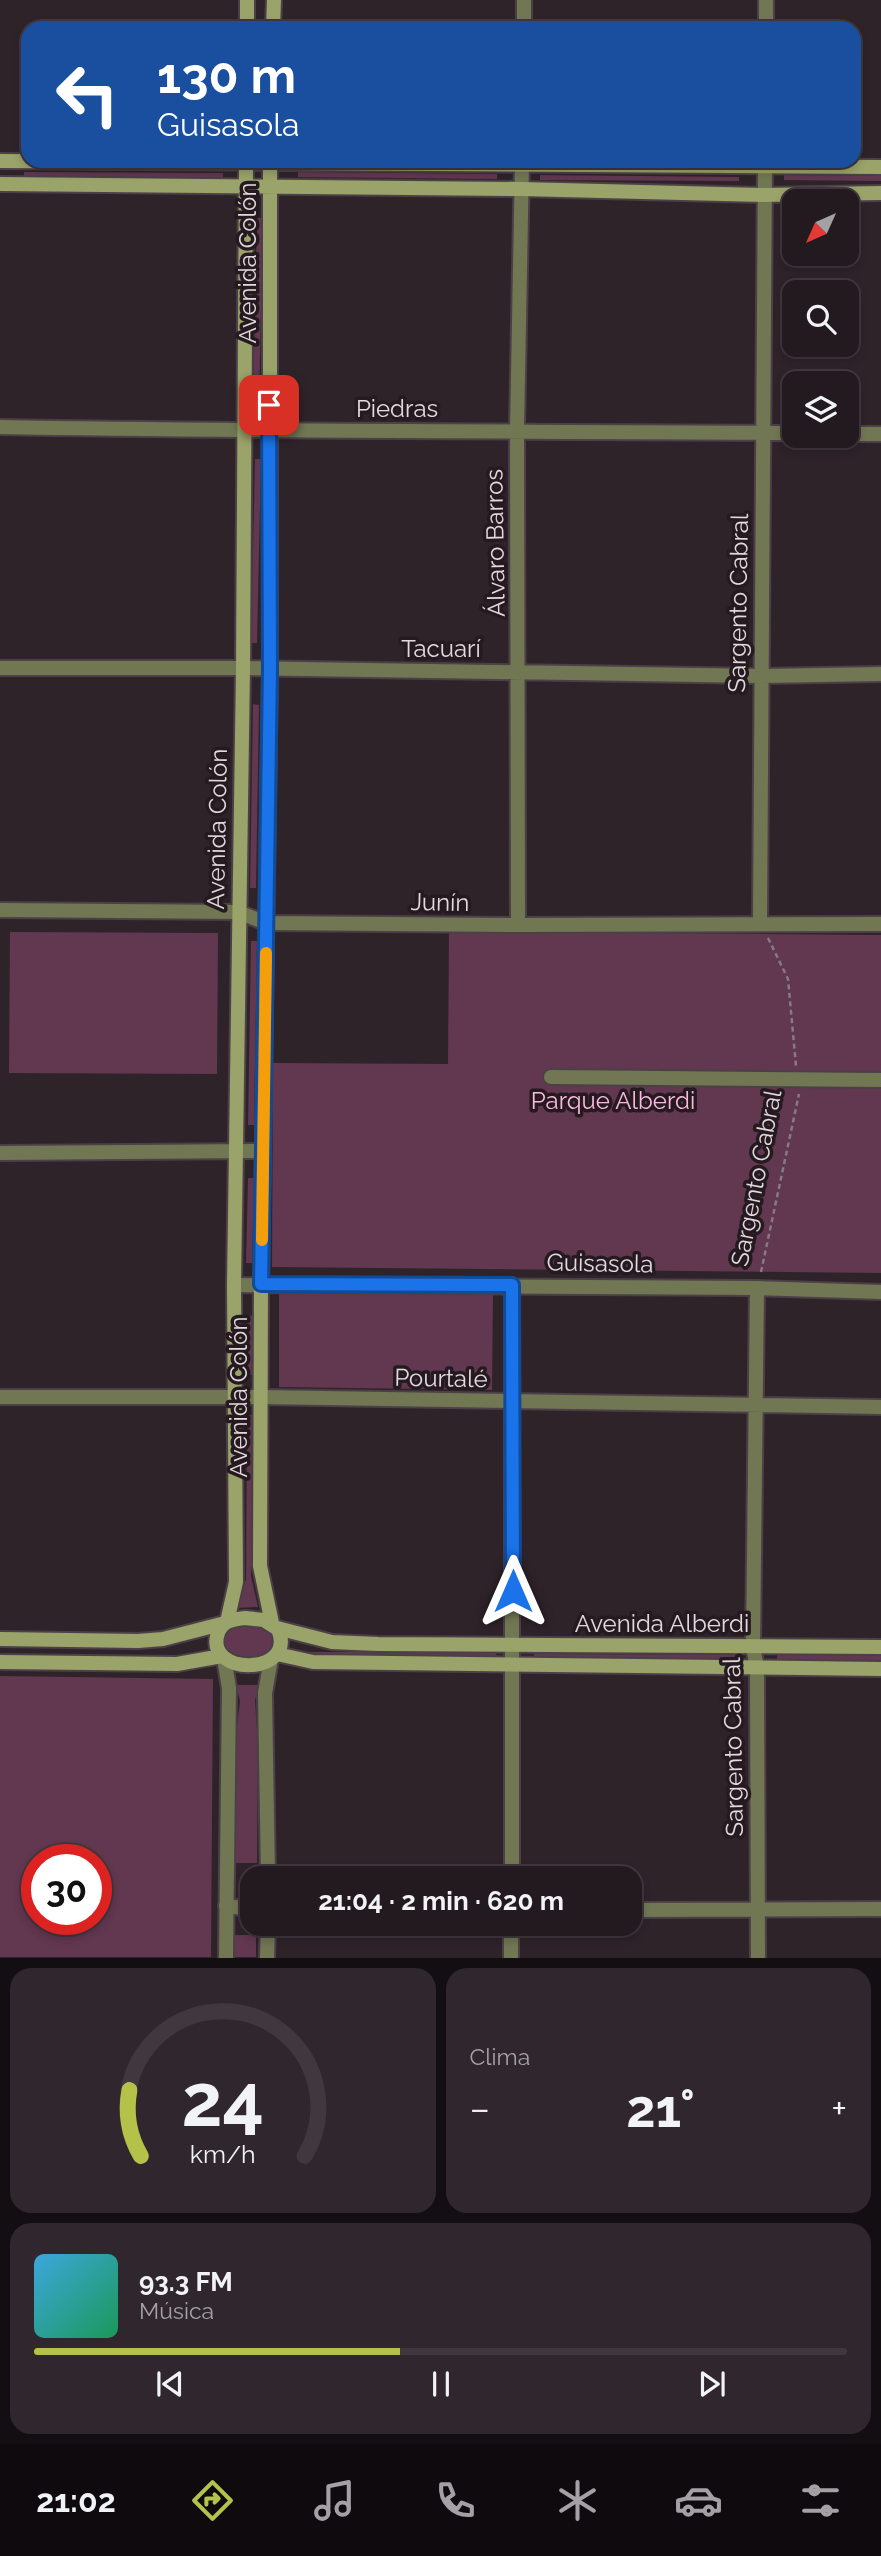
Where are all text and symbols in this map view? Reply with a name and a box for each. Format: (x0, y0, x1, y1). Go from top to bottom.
text: 130 m (157, 47, 296, 104)
icon: left (42, 49, 133, 140)
text: Guisasola (157, 106, 299, 143)
street label: Avenida Colón (233, 183, 262, 343)
north arrow (782, 189, 859, 266)
map controls (782, 189, 859, 448)
button: search (782, 280, 859, 357)
button: layers (782, 371, 859, 448)
pin (239, 375, 299, 435)
icon: arrive (250, 386, 288, 424)
street label: Piedras (356, 394, 438, 423)
street label: Álvaro Barros (479, 469, 511, 617)
street label: Sargento Cabral (722, 513, 754, 693)
street label: Tacuarí (401, 634, 481, 663)
street label: Avenida Colón (201, 748, 233, 910)
street label: Junín (410, 887, 470, 917)
park label: Parque Alberdi (531, 1086, 695, 1115)
street label: Sargento Cabral (725, 1087, 787, 1269)
street label: Guisasola (546, 1248, 654, 1278)
street label: Avenida Colón (224, 1317, 253, 1477)
street label: Pourtalé (394, 1363, 488, 1393)
position arrow (476, 1554, 550, 1628)
street label: Avenida Alberdi (575, 1609, 749, 1638)
street label: Sargento Cabral (717, 1657, 749, 1837)
speed limit sign: 30 (21, 1844, 112, 1935)
text: 21:04 · 2 min · 620 m (318, 1886, 564, 1916)
text: Clima (470, 2043, 530, 2070)
text: 24 (181, 2059, 264, 2144)
text: 21° (626, 2078, 695, 2139)
text: − (470, 2086, 490, 2131)
text: + (831, 2086, 847, 2131)
text: km/h (190, 2139, 256, 2169)
text: 93.3 FM (139, 2267, 233, 2297)
text: Música (139, 2297, 214, 2324)
icon: previous (151, 2365, 189, 2403)
icon: pause (422, 2365, 460, 2403)
icon: next (693, 2365, 731, 2403)
icon: directions (188, 2476, 237, 2525)
icon: music (310, 2476, 359, 2525)
icon: phone (431, 2476, 480, 2525)
icon: climate (553, 2476, 602, 2525)
icon: car (674, 2476, 723, 2525)
icon: filters (796, 2476, 845, 2525)
text: 21:02 (36, 2482, 116, 2519)

